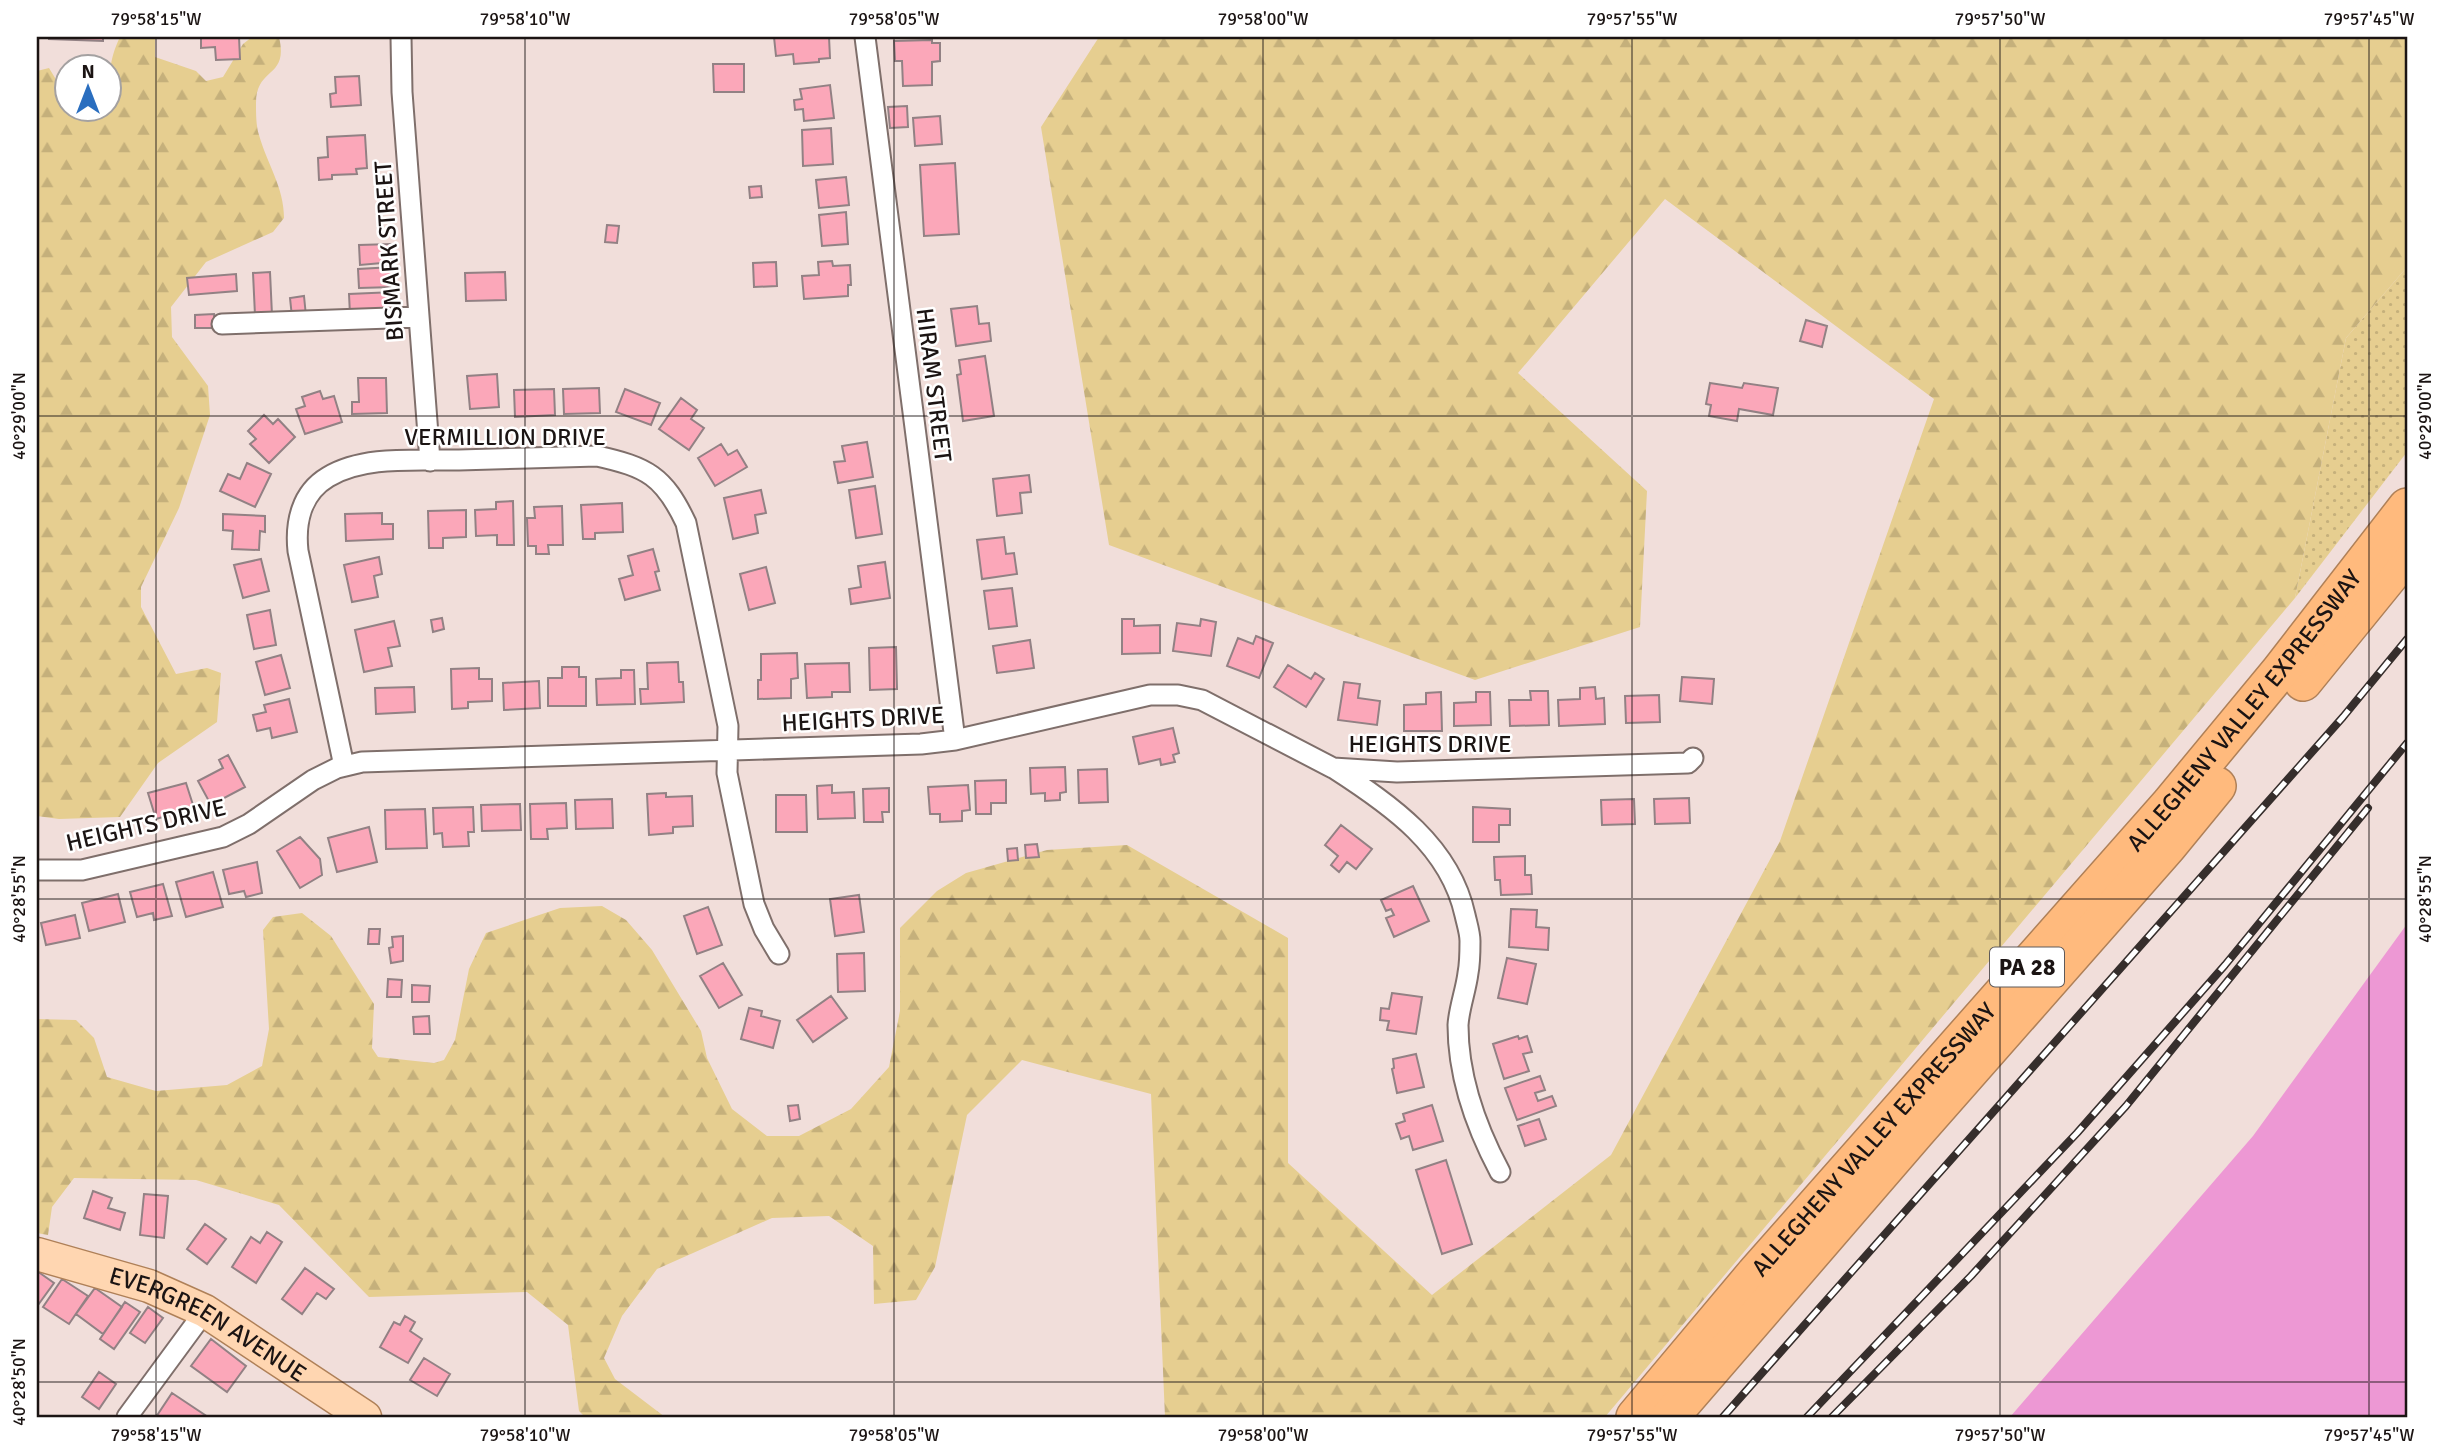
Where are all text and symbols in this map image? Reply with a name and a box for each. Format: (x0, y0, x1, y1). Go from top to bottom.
text: 79°58'15"W (111, 8, 201, 30)
text: 79°58'10"W (480, 8, 570, 30)
text: 79°58'05"W (849, 8, 939, 30)
text: 79°58'00"W (1218, 8, 1308, 30)
text: 79°57'55"W (1587, 8, 1677, 30)
text: 79°57'50"W (1955, 8, 2045, 30)
text: 79°57'45"W (2324, 8, 2414, 30)
north arrow (52, 52, 122, 122)
text: N (81, 60, 95, 84)
street label: BISMARK STREET (368, 160, 410, 342)
street label: HIRAM STREET (910, 306, 958, 464)
text: 40°29'00"N (8, 372, 30, 460)
text: 40°29'00"N (2414, 372, 2436, 460)
street label: VERMILLION DRIVE (404, 422, 606, 452)
street label: ALLEGHENY VALLEY EXPRESSWAY (2120, 564, 2368, 858)
street label: HEIGHTS DRIVE (781, 700, 945, 738)
street label: HEIGHTS DRIVE (1348, 729, 1512, 759)
street label: HEIGHTS DRIVE (63, 792, 229, 858)
text: 40°28'55"N (8, 855, 30, 943)
text: 40°28'55"N (2414, 855, 2436, 943)
road number: PA 28 (1990, 948, 2064, 986)
street label: ALLEGHENY VALLEY EXPRESSWAY (1745, 997, 2002, 1283)
street label: EVERGREEN AVENUE (106, 1260, 312, 1389)
text: 40°28'50"N (8, 1338, 30, 1426)
text: 79°58'15"W (111, 1424, 201, 1446)
text: 79°58'10"W (480, 1424, 570, 1446)
text: 79°58'05"W (849, 1424, 939, 1446)
text: 79°58'00"W (1218, 1424, 1308, 1446)
text: 79°57'55"W (1587, 1424, 1677, 1446)
text: 79°57'50"W (1955, 1424, 2045, 1446)
text: 79°57'45"W (2324, 1424, 2414, 1446)

